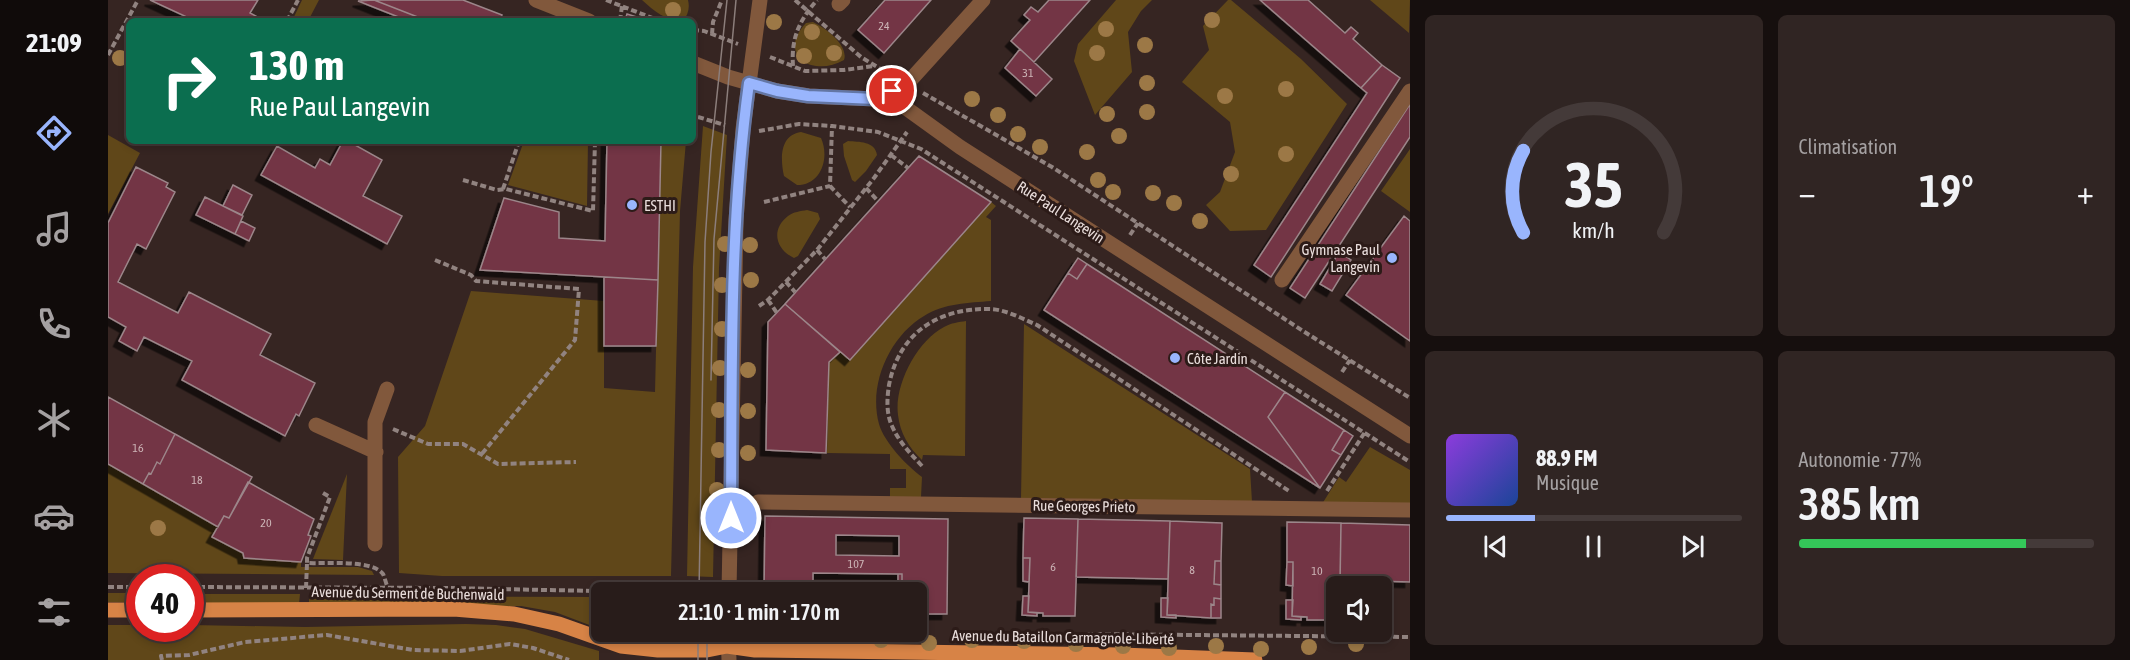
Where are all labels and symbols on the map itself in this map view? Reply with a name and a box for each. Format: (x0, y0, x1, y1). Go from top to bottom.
house number: 24 (878, 19, 890, 33)
pin (866, 65, 917, 116)
house number: 31 (1022, 66, 1034, 80)
street label: Rue Paul Langevin (1014, 177, 1108, 247)
place label: ESTHI (644, 197, 676, 214)
marker: ESTHI (625, 198, 639, 212)
place label: Gymnase Paul Langevin (1301, 241, 1380, 275)
marker: Gymnase Paul Langevin (1385, 251, 1399, 265)
place label: Côte Jardin (1187, 350, 1248, 367)
marker: Côte Jardin (1168, 351, 1182, 365)
house number: 16 (132, 441, 144, 455)
house number: 18 (191, 473, 203, 487)
position arrow (699, 486, 763, 550)
street label: Rue Georges Prieto (1032, 497, 1136, 515)
house number: 20 (260, 516, 272, 530)
house number: 107 (848, 557, 865, 571)
house number: 6 (1050, 560, 1056, 574)
house number: 8 (1189, 563, 1195, 577)
speed limit sign: 40 (126, 564, 204, 642)
house number: 10 (1311, 564, 1323, 578)
street label: Avenue du Serment de Buchenwald (311, 583, 505, 603)
street label: Avenue du Bataillon Carmagnole-Liberté (952, 627, 1175, 647)

